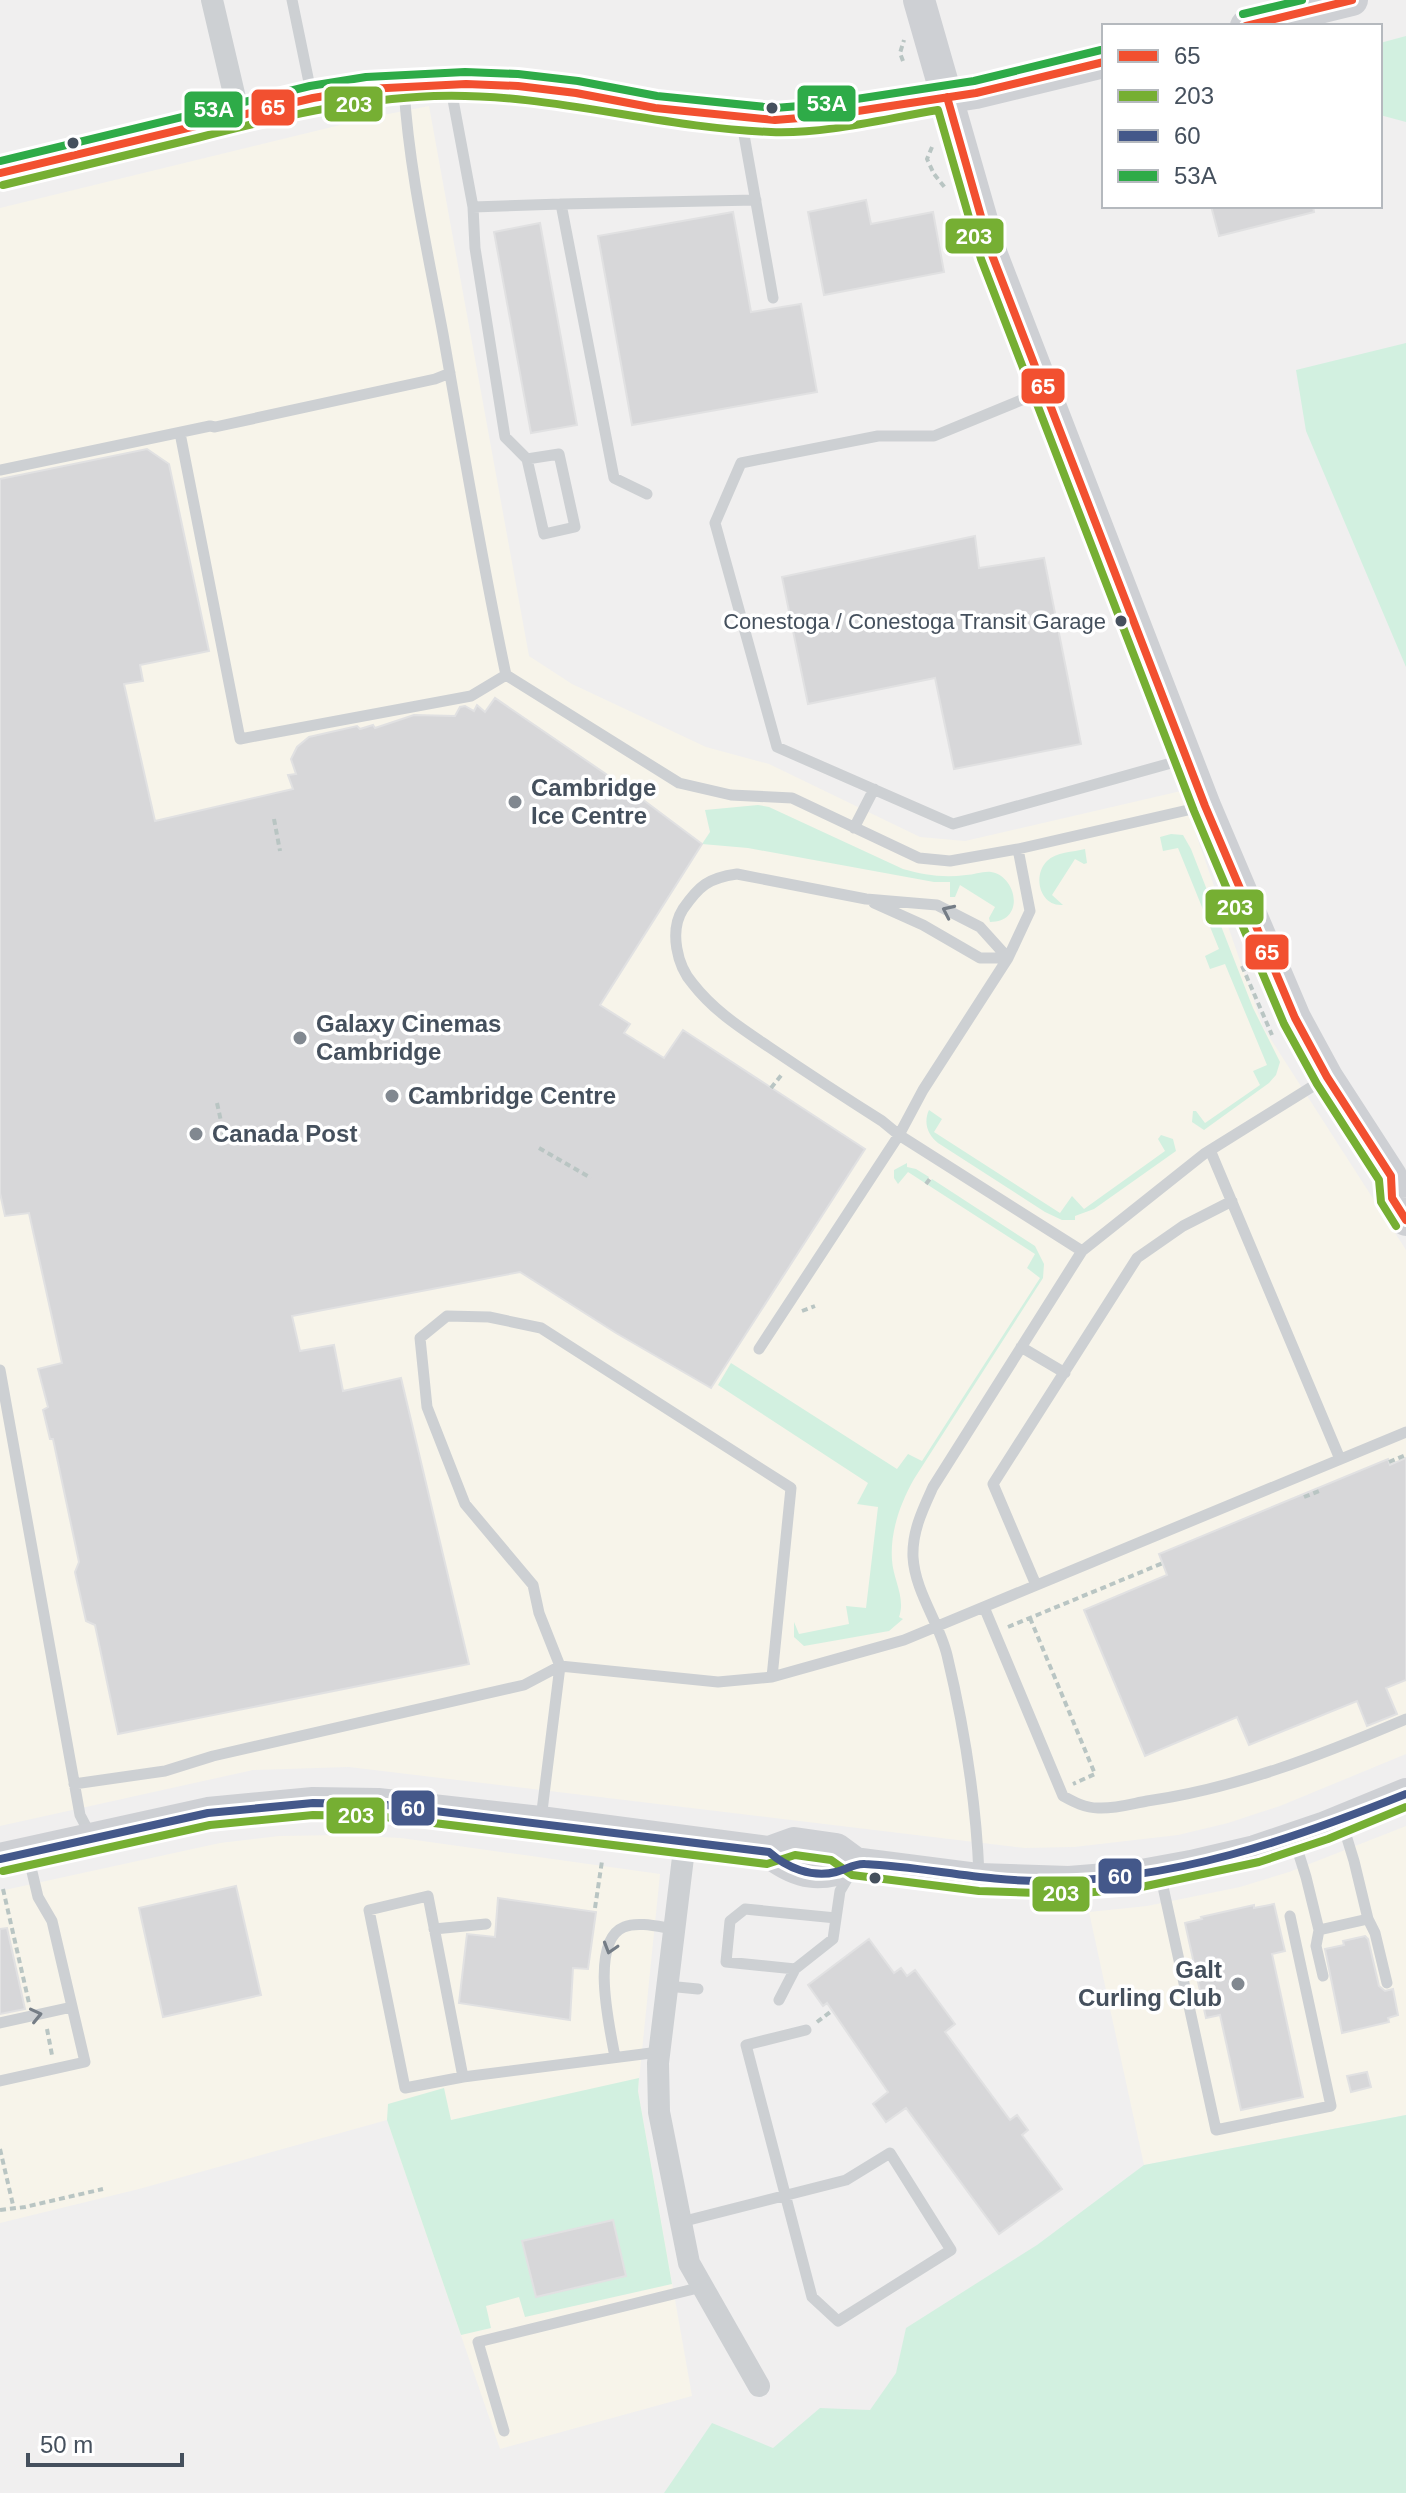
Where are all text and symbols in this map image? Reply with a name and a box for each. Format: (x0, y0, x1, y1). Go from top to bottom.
legend (1102, 24, 1382, 208)
text: 65 (1174, 42, 1201, 69)
text: 203 (1174, 82, 1214, 109)
line badge: 53A (796, 84, 857, 123)
line badge: 203 (323, 85, 384, 123)
line badge: 65 (250, 88, 296, 127)
line badge: 53A (183, 90, 244, 129)
text: 53A (807, 91, 847, 116)
text: 203 (336, 92, 372, 117)
text: 65 (261, 95, 285, 120)
text: 53A (194, 97, 234, 122)
unlabelled marker (764, 100, 780, 116)
text: 60 (1174, 122, 1201, 149)
unlabelled marker (65, 135, 81, 151)
text: 53A (1174, 162, 1217, 189)
line badge: 203 (944, 217, 1005, 255)
text: 203 (956, 224, 992, 249)
line badge: 65 (1020, 367, 1066, 405)
text: 65 (1031, 374, 1055, 399)
place label: Conestoga / Conestoga Transit Garage (723, 609, 1106, 634)
marker: Conestoga / Conestoga Transit Garage (1113, 613, 1129, 629)
place label: Cambridge Ice Centre (531, 774, 656, 829)
marker: Cambridge Ice Centre (506, 793, 524, 811)
line badge: 203 (1204, 888, 1265, 926)
text: 203 (1217, 895, 1253, 920)
one-way arrow (941, 905, 956, 921)
line badge: 65 (1244, 933, 1290, 971)
text: 65 (1255, 940, 1279, 965)
place label: Galaxy Cinemas Cambridge (316, 1010, 501, 1065)
marker: Galaxy Cinemas Cambridge (291, 1029, 309, 1047)
place label: Cambridge Centre (408, 1082, 616, 1109)
marker: Cambridge Centre (383, 1087, 401, 1105)
place label: Canada Post (212, 1120, 357, 1147)
marker: Canada Post (187, 1125, 205, 1143)
line badge: 60 (390, 1789, 436, 1827)
line badge: 203 (325, 1796, 386, 1835)
text: 60 (401, 1796, 425, 1821)
text: 203 (338, 1803, 374, 1828)
line badge: 60 (1097, 1857, 1143, 1895)
text: 60 (1108, 1864, 1132, 1889)
unlabelled marker (867, 1870, 883, 1886)
line badge: 203 (1031, 1875, 1091, 1913)
text: 203 (1043, 1881, 1079, 1906)
one-way arrow (603, 1941, 619, 1954)
place label: Galt Curling Club (1078, 1956, 1222, 2011)
marker: Galt Curling Club (1229, 1975, 1247, 1993)
one-way arrow (29, 2007, 42, 2024)
scale bar (28, 2417, 182, 2467)
text: 50 m (40, 2431, 93, 2458)

